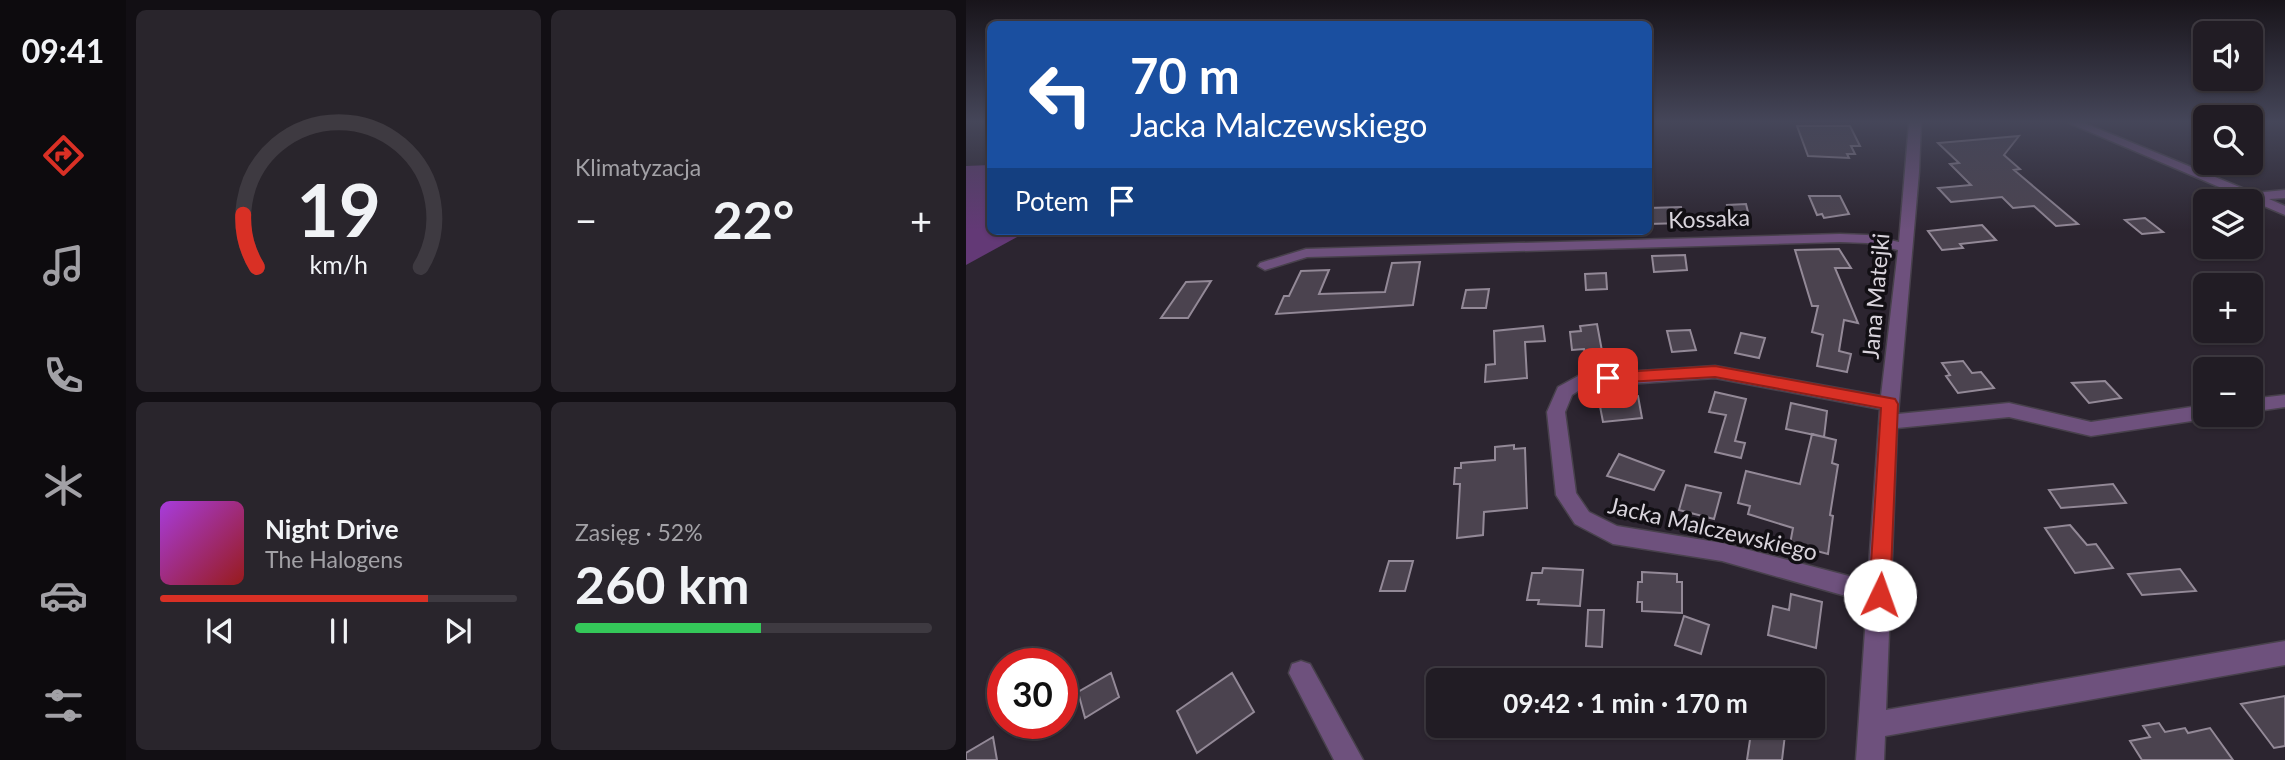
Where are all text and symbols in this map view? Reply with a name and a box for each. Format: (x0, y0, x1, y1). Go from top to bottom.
map controls (2193, 21, 2263, 427)
button: sound (2193, 21, 2263, 91)
text: 09:41 (22, 31, 104, 70)
text: 70 m (1130, 46, 1240, 104)
icon: left (1015, 49, 1106, 140)
text: Jacka Malczewskiego (1130, 105, 1428, 144)
button: search (2193, 105, 2263, 175)
icon: directions (39, 131, 88, 180)
text: Klimatyzacja (575, 153, 701, 181)
text: 19 (296, 165, 381, 253)
icon: arrive (1103, 182, 1141, 220)
text: Potem (1015, 185, 1089, 217)
text: 22° (713, 188, 794, 250)
button: layers (2193, 189, 2263, 259)
text: − (575, 197, 597, 243)
text: + (910, 197, 932, 243)
street label: Kossaka (1668, 203, 1750, 233)
street label: Jana Matejki (1856, 232, 1894, 360)
icon: music (39, 241, 88, 290)
text: km/h (309, 249, 368, 279)
button: + (2193, 273, 2263, 343)
pin (1578, 348, 1638, 408)
icon: phone (39, 351, 88, 400)
button: − (2193, 357, 2263, 427)
icon: arrive (1589, 359, 1627, 397)
icon: climate (39, 461, 88, 510)
street label: Jacka Malczewskiego (1606, 490, 1820, 566)
text: Night Drive (265, 513, 399, 545)
text: Zasięg · 52% (575, 518, 703, 546)
text: The Halogens (265, 545, 403, 573)
text: 260 km (575, 553, 749, 615)
position arrow (1843, 558, 1917, 632)
icon: car (39, 571, 88, 620)
icon: previous (201, 612, 239, 650)
icon: pause (320, 612, 358, 650)
icon: next (439, 612, 477, 650)
speed limit sign: 30 (987, 648, 1078, 739)
icon: filters (39, 681, 88, 730)
text: 09:42 · 1 min · 170 m (1503, 687, 1748, 719)

